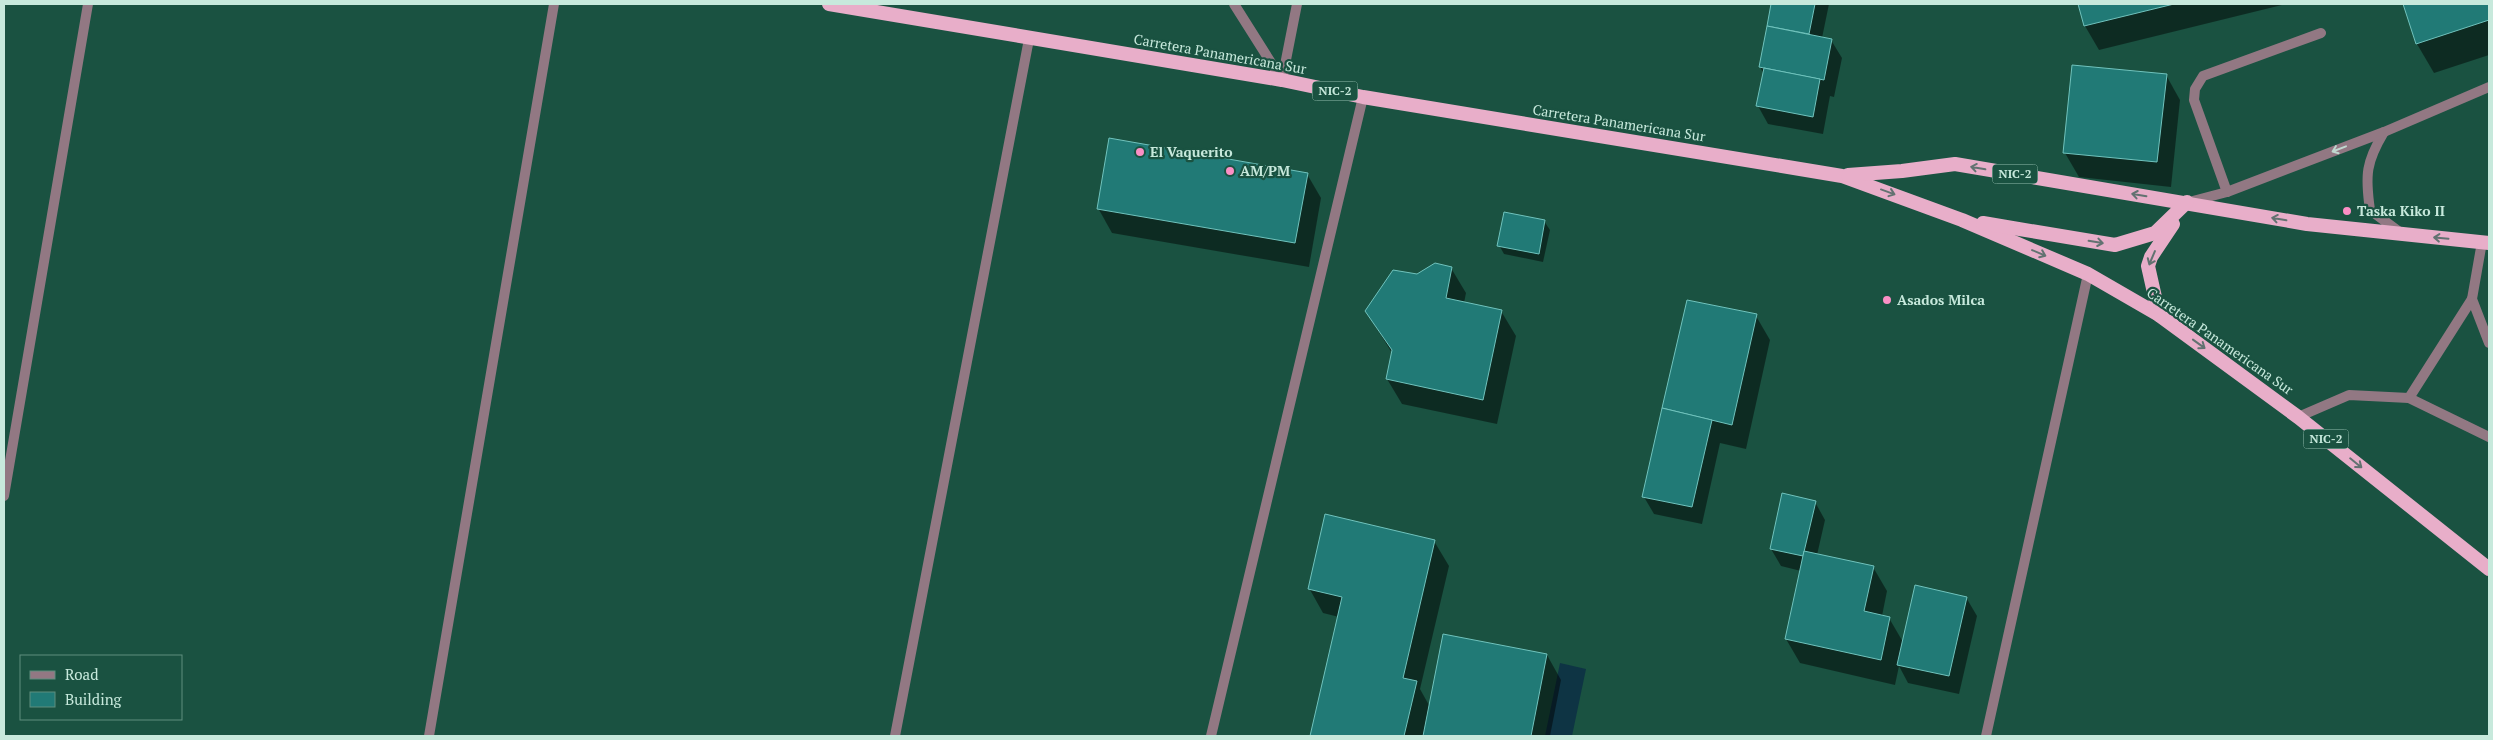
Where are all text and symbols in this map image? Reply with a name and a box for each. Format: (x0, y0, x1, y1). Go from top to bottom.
street label: Carretera Panamericana Sur (1132, 29, 1308, 78)
road number: NIC-2 (1312, 82, 1358, 100)
street label: Carretera Panamericana Sur (1531, 99, 1707, 146)
place label: El Vaquerito (1150, 142, 1233, 161)
one-way arrow (2332, 145, 2347, 154)
marker: El Vaquerito (1134, 146, 1146, 158)
place label: AM/PM (1240, 161, 1290, 180)
one-way arrow (1971, 163, 1987, 173)
road number: NIC-2 (1992, 164, 2038, 183)
marker: AM/PM (1224, 165, 1236, 177)
one-way arrow (1880, 188, 1895, 198)
one-way arrow (2131, 189, 2147, 199)
place label: Taska Kiko II (2357, 201, 2445, 220)
marker: Taska Kiko II (2341, 205, 2353, 217)
one-way arrow (2272, 213, 2288, 223)
one-way arrow (2433, 233, 2449, 243)
one-way arrow (2088, 237, 2104, 247)
one-way arrow (2031, 249, 2046, 259)
one-way arrow (2146, 250, 2156, 265)
street label: Carretera Panamericana Sur (2143, 283, 2298, 399)
place label: Asados Milca (1897, 290, 1985, 309)
marker: Asados Milca (1881, 294, 1893, 306)
one-way arrow (2192, 339, 2206, 349)
road number: NIC-2 (2304, 429, 2348, 448)
one-way arrow (2349, 458, 2363, 468)
legend (20, 655, 182, 720)
text: Road (65, 664, 98, 684)
text: Building (65, 689, 123, 709)

